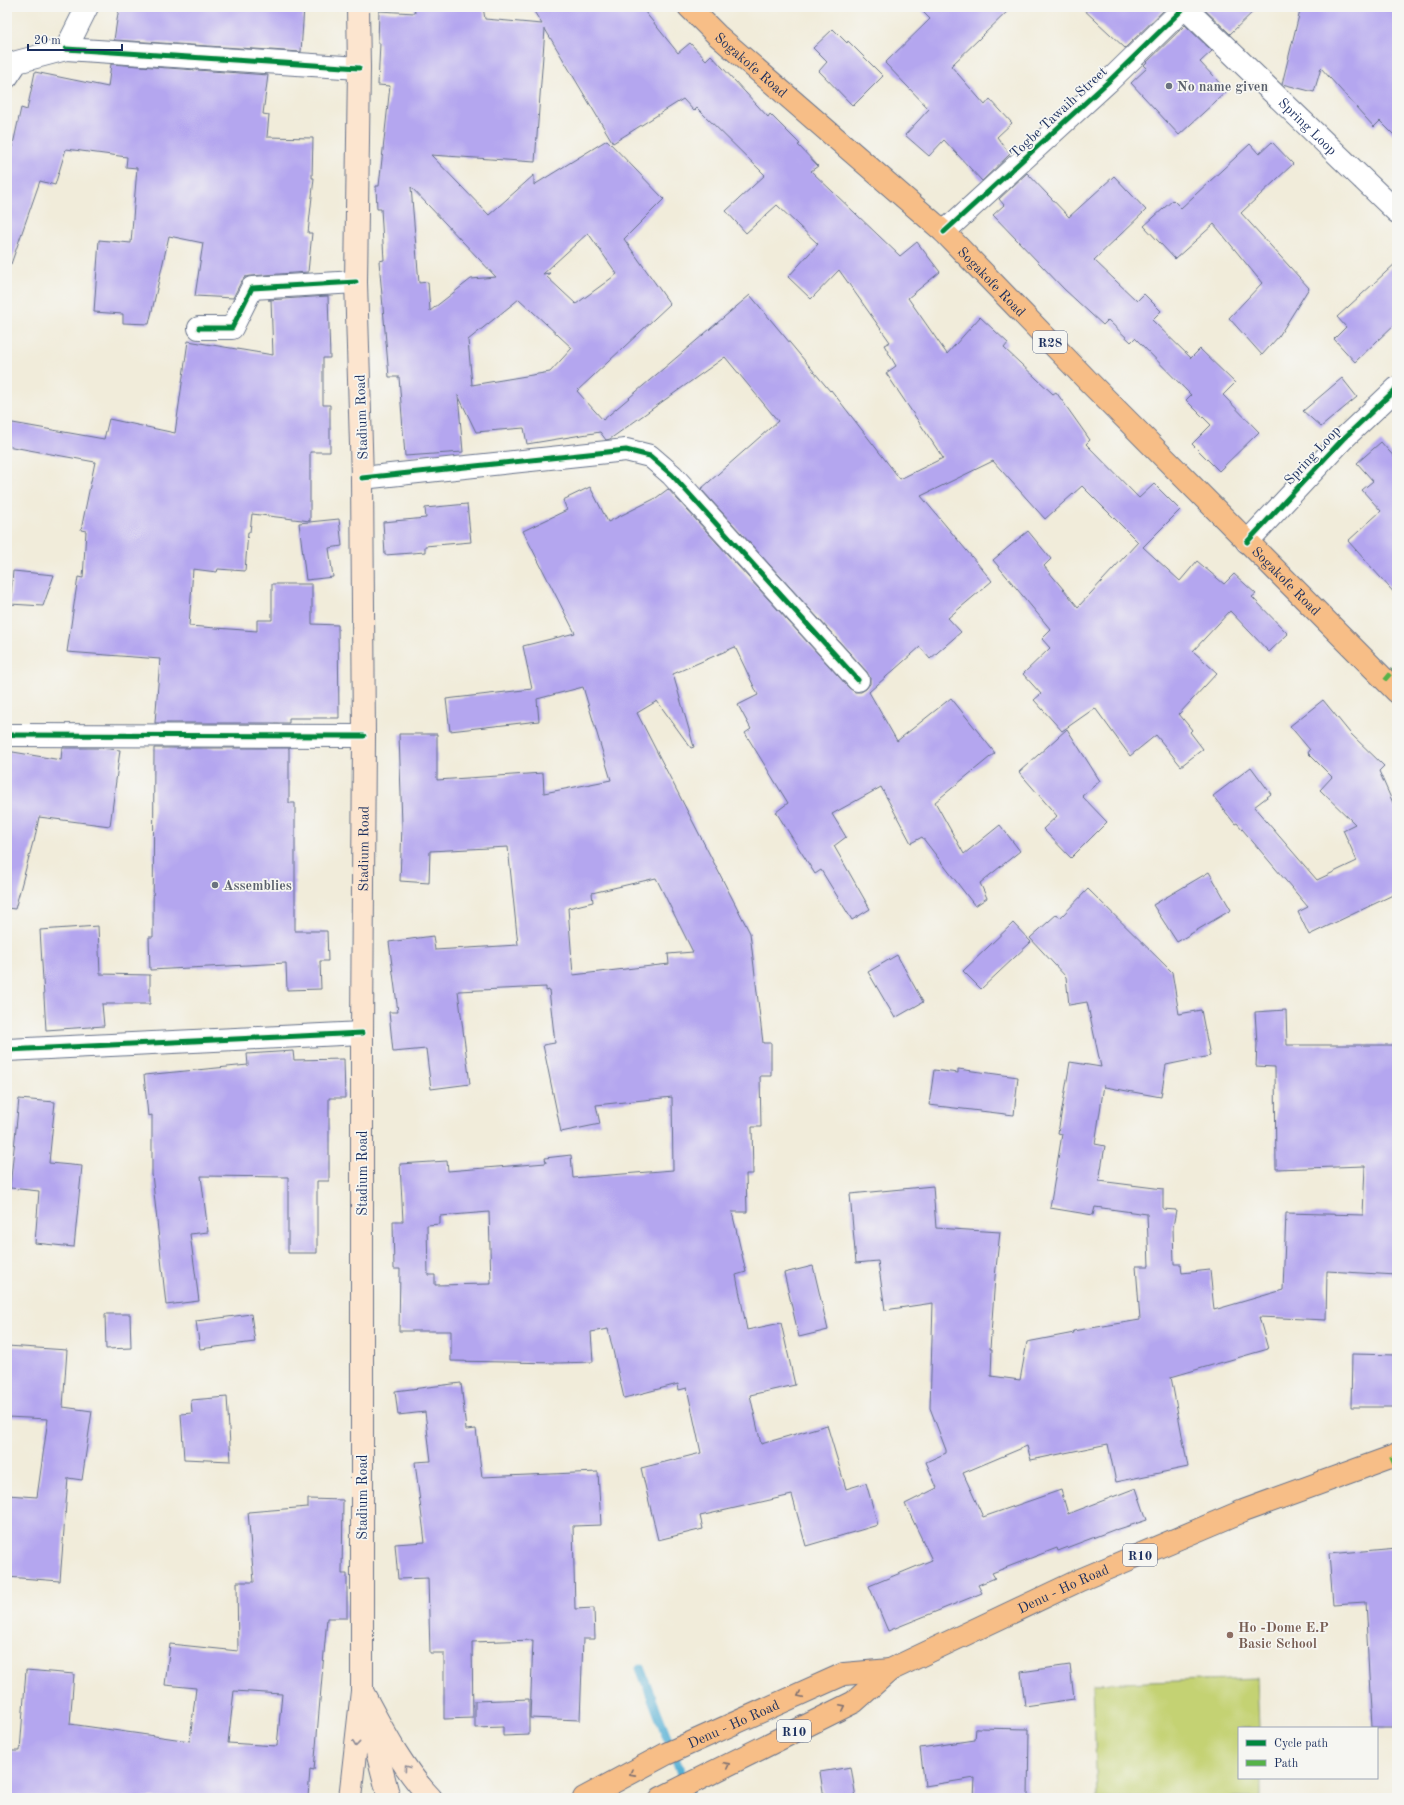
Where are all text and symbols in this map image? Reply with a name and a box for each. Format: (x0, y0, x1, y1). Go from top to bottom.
scale bar (28, 26, 122, 52)
street label: Sogakofe Road (712, 31, 789, 100)
text: 20 m (34, 35, 61, 47)
street label: Togbe Tawaih Street (1008, 64, 1110, 161)
place label: No name given (1177, 80, 1268, 94)
marker: No name given (1164, 81, 1174, 91)
street label: Spring Loop (1275, 96, 1339, 158)
street label: Sogakofe Road (955, 245, 1028, 320)
road number: R28 (1033, 331, 1067, 353)
street label: Stadium Road (354, 374, 370, 460)
street label: Spring Loop (1282, 423, 1343, 488)
street label: Sogakofe Road (1249, 544, 1323, 619)
street label: Stadium Road (357, 806, 372, 891)
place label: Assemblies (223, 879, 292, 893)
marker: Assemblies (210, 880, 220, 890)
street label: Stadium Road (356, 1130, 370, 1216)
street label: Stadium Road (356, 1454, 370, 1540)
road number: R10 (1123, 1544, 1157, 1566)
street label: Denu - Ho Road (1016, 1563, 1111, 1616)
place label: Ho -Dome E.P Basic School (1238, 1621, 1329, 1651)
marker: Ho -Dome E.P Basic School (1225, 1630, 1235, 1640)
one-way arrow (796, 1690, 804, 1698)
street label: Denu - Ho Road (686, 1698, 782, 1751)
one-way arrow (839, 1704, 847, 1712)
road number: R10 (777, 1720, 811, 1742)
legend (1238, 1727, 1378, 1779)
text: Cycle path (1274, 1738, 1329, 1750)
one-way arrow (352, 1740, 361, 1747)
text: Path (1274, 1758, 1299, 1770)
one-way arrow (723, 1762, 730, 1770)
one-way arrow (405, 1765, 412, 1772)
one-way arrow (629, 1768, 636, 1775)

